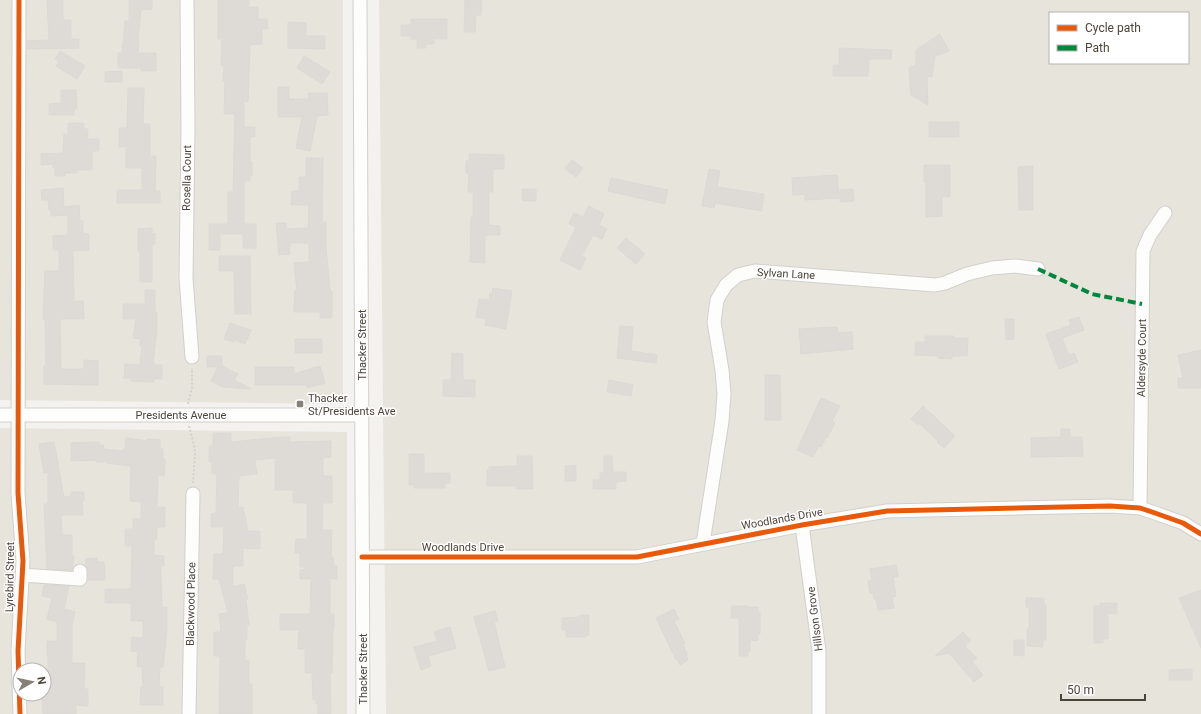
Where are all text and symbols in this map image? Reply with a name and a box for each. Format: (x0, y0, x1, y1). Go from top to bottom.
legend (1049, 12, 1189, 64)
text: Cycle path (1085, 21, 1141, 35)
text: Path (1085, 41, 1110, 55)
street label: Rosella Court (180, 145, 194, 211)
street label: Sylvan Lane (757, 266, 816, 282)
street label: Thacker Street (356, 309, 369, 381)
street label: Aldersyde Court (1135, 318, 1149, 397)
place label: Thacker St/Presidents Ave (308, 392, 396, 418)
marker: Thacker St/Presidents Ave (295, 399, 305, 409)
street label: Presidents Avenue (136, 409, 227, 422)
street label: Woodlands Drive (740, 505, 824, 533)
street label: Lyrebird Street (3, 541, 17, 612)
street label: Woodlands Drive (422, 541, 504, 554)
street label: Blackwood Place (184, 562, 198, 646)
street label: Hillson Grove (805, 586, 825, 652)
street label: Thacker Street (357, 633, 370, 705)
north arrow (12, 662, 52, 702)
text: N (34, 676, 48, 686)
scale bar (1061, 676, 1145, 702)
text: 50 m (1067, 683, 1094, 697)

